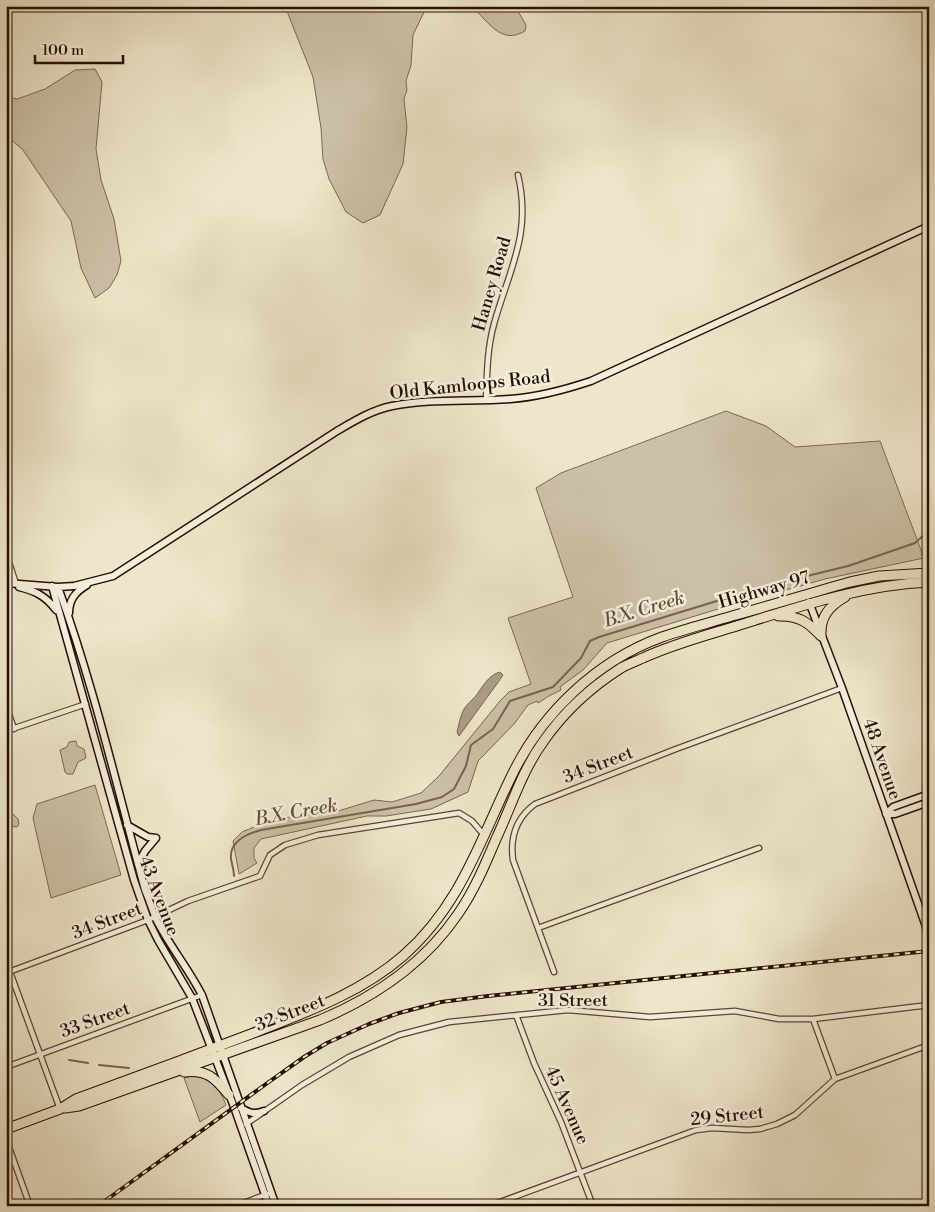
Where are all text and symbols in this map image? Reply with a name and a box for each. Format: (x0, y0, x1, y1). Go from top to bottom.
scale bar (35, 32, 122, 64)
text: 100 m (42, 41, 84, 60)
street label: Haney Road (468, 233, 517, 334)
street label: Old Kamloops Road (389, 365, 552, 405)
street label: Highway 97 (716, 566, 812, 614)
water label: B.X. Creek (600, 585, 687, 633)
street label: 48 Avenue (857, 715, 907, 803)
street label: 34 Street (560, 741, 637, 789)
water label: B.X. Creek (252, 793, 339, 831)
street label: 43 Avenue (133, 853, 185, 939)
street label: 34 Street (69, 897, 146, 945)
street label: 32 Street (252, 989, 329, 1037)
street label: 31 Street (538, 989, 609, 1012)
street label: 33 Street (57, 997, 134, 1043)
street label: 45 Avenue (539, 1062, 595, 1148)
street label: 29 Street (689, 1101, 766, 1131)

